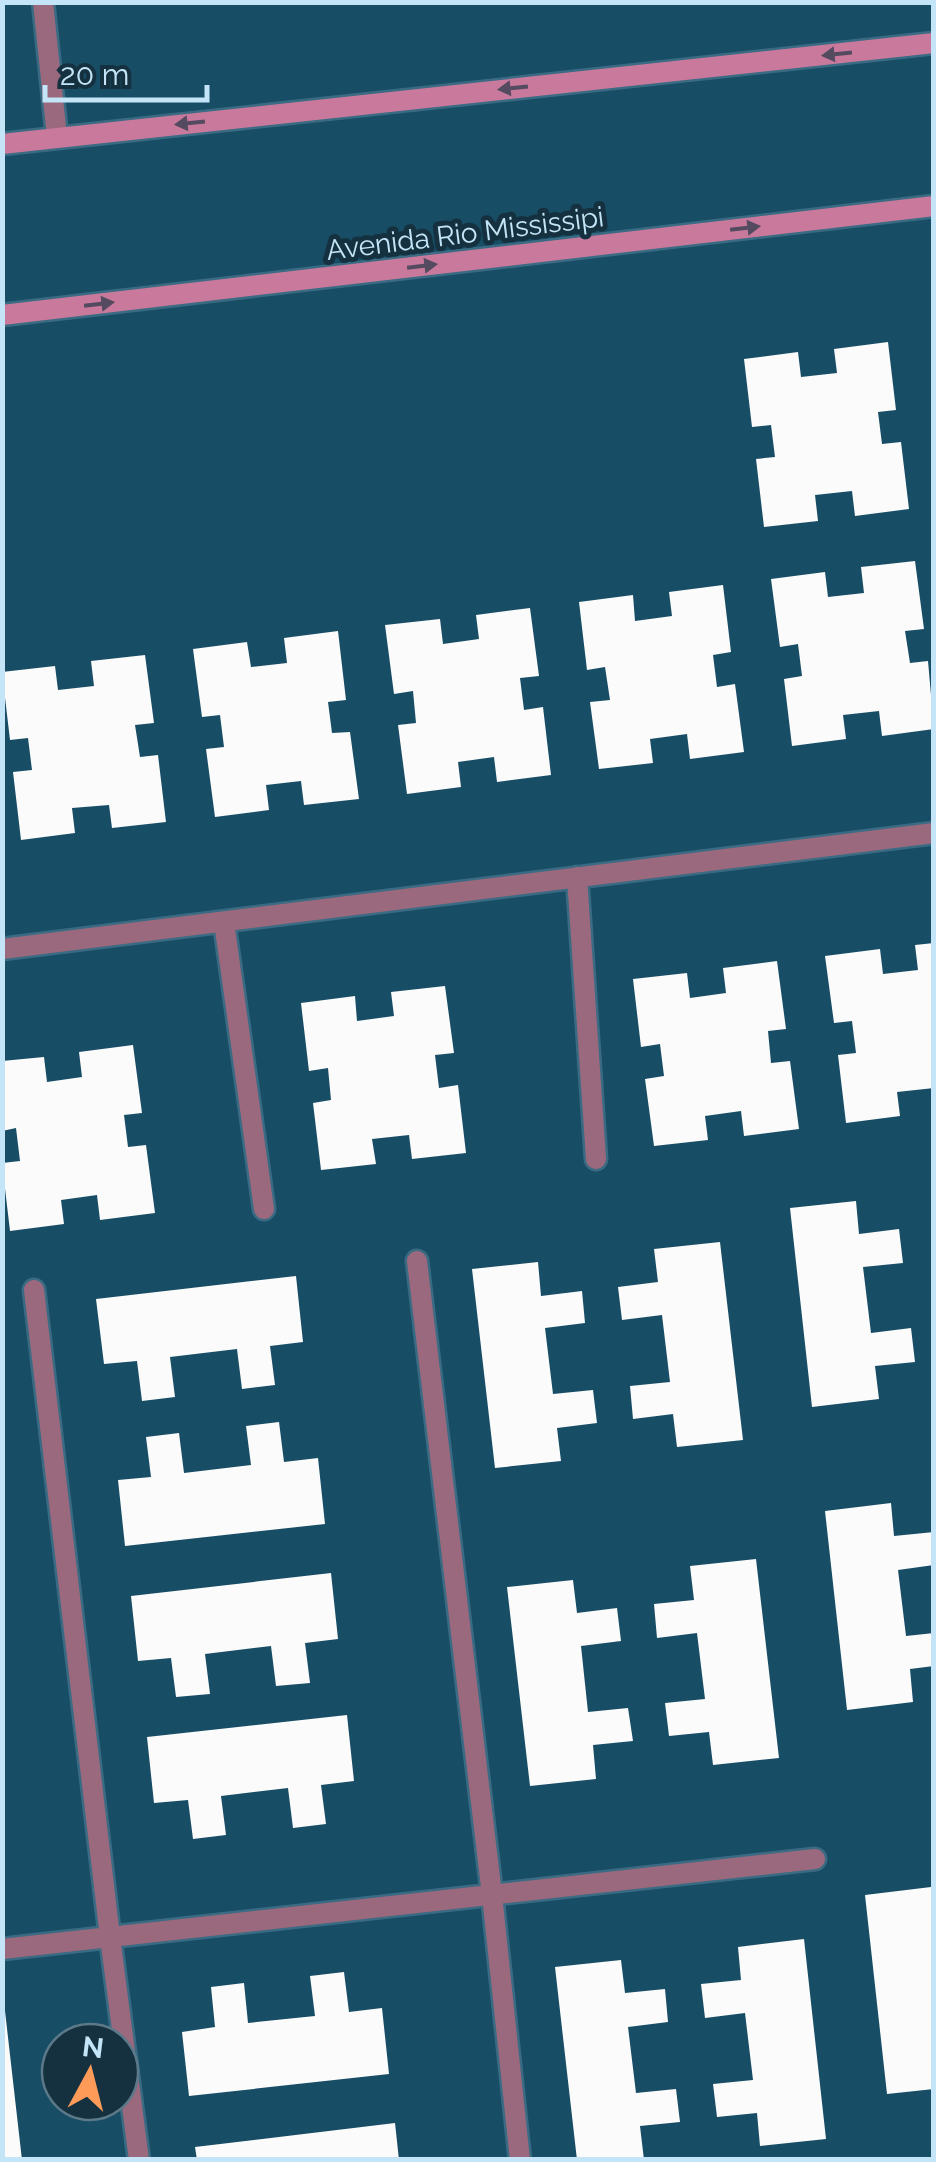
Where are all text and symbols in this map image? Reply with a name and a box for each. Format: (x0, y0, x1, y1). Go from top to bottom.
scale bar (45, 40, 208, 102)
one-way arrow (820, 46, 852, 62)
text: 20 m (60, 57, 129, 92)
one-way arrow (497, 80, 529, 96)
one-way arrow (174, 115, 206, 131)
street label: Avenida Rio Mississipi (324, 200, 606, 267)
one-way arrow (730, 220, 761, 236)
one-way arrow (407, 258, 438, 274)
one-way arrow (84, 296, 116, 312)
north arrow (40, 2022, 140, 2122)
text: N (80, 2030, 106, 2065)

